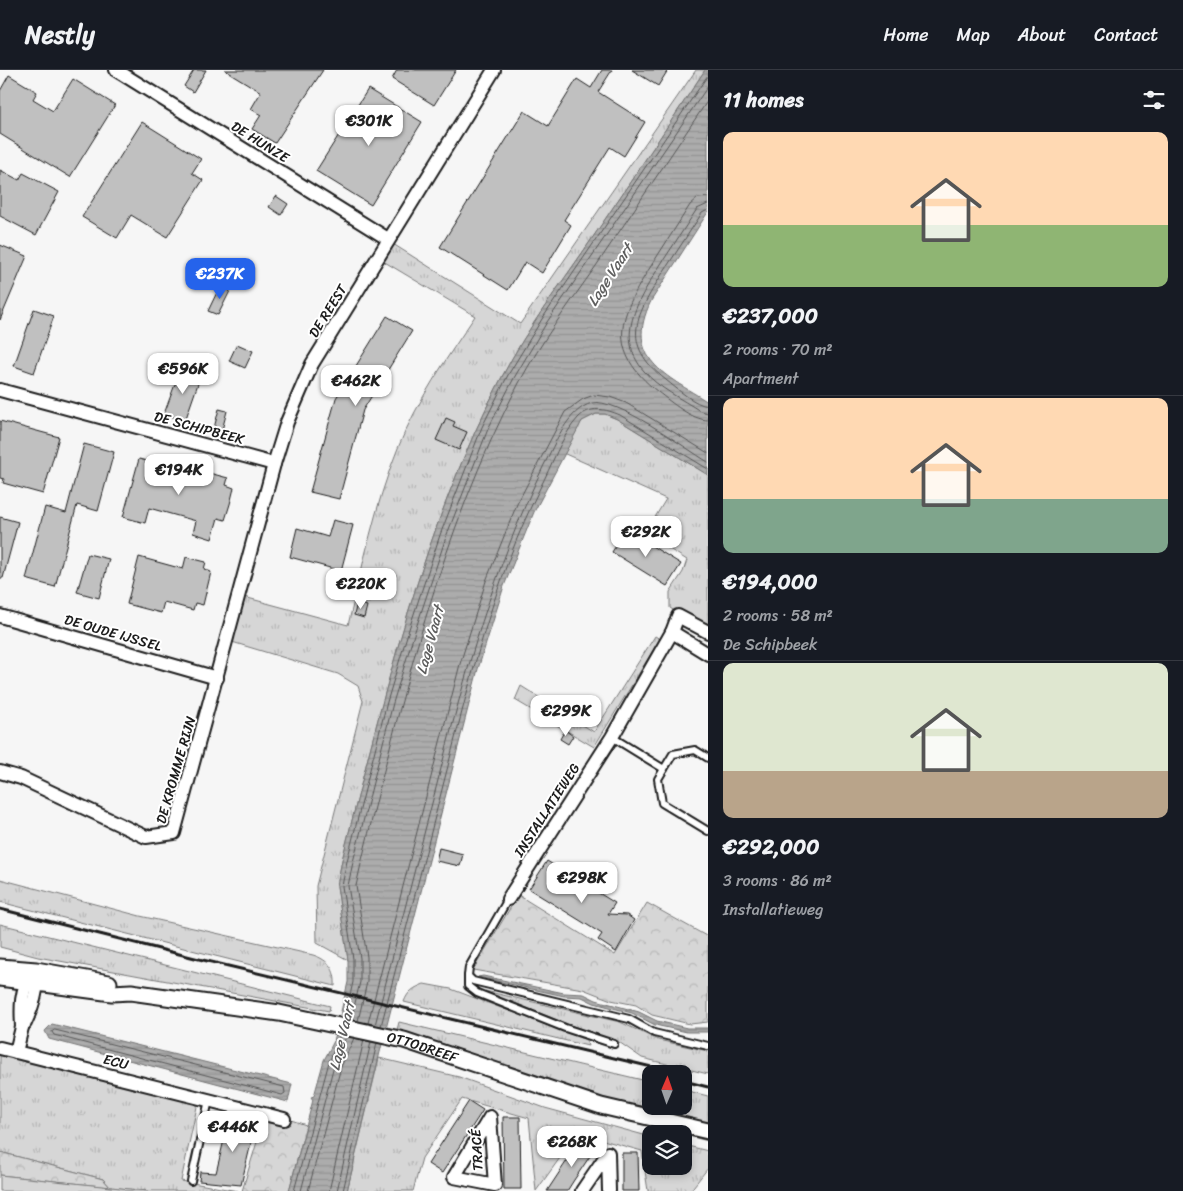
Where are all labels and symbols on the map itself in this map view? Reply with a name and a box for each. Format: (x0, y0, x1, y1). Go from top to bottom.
pin: €301K (334, 104, 404, 147)
street label: DE HUNZE (226, 114, 295, 170)
water label: Lage Vaart (580, 236, 642, 311)
pin: €237K (185, 258, 255, 300)
street label: DE REEST (302, 278, 355, 343)
pin: €596K (148, 352, 218, 395)
pin: €462K (321, 364, 391, 407)
street label: DE SCHIPBEEK (151, 404, 248, 452)
pin: €194K (144, 454, 214, 496)
pin: €292K (611, 516, 681, 558)
pin: €220K (326, 568, 396, 610)
water label: Lage Vaart (408, 600, 452, 677)
street label: DE OUDE IJSSEL (61, 607, 165, 659)
pin: €299K (531, 694, 601, 737)
street label: DE KROMME RIJN (149, 713, 203, 827)
street label: INSTALLATIEWEG (507, 758, 587, 863)
pin: €298K (547, 862, 617, 904)
water label: Lage Vaart (321, 996, 363, 1073)
street label: OTTODREEF (385, 1024, 463, 1070)
street label: ECU (101, 1047, 131, 1077)
north arrow (642, 1065, 692, 1115)
pin: €446K (198, 1110, 268, 1153)
pin: €268K (537, 1126, 607, 1168)
street label: TRACÉ (463, 1127, 491, 1171)

